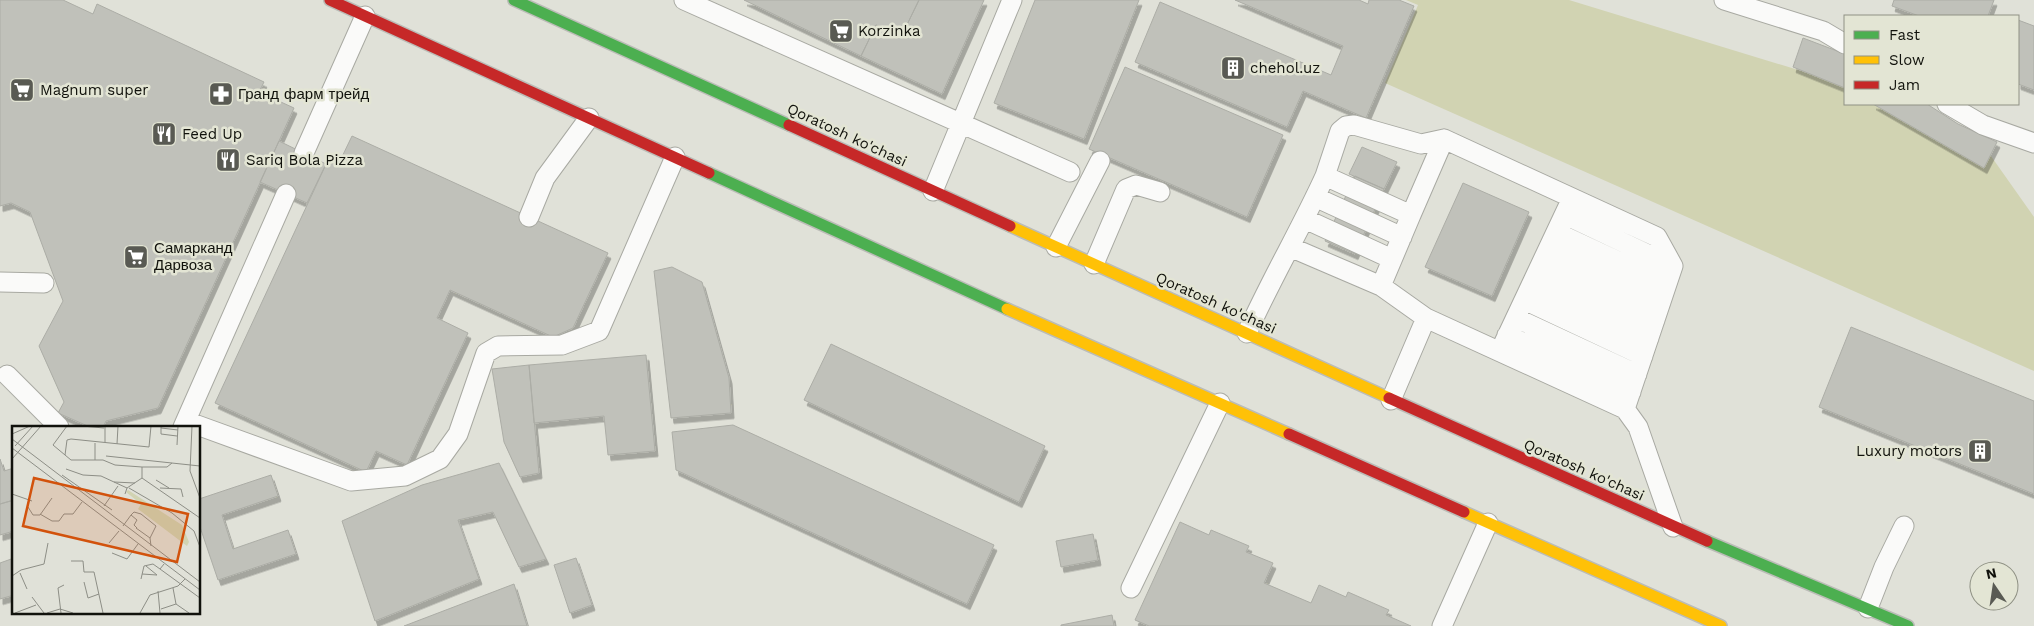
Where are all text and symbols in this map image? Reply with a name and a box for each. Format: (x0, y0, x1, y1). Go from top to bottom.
legend (1844, 15, 2019, 105)
supermarket icon: Korzinka (828, 18, 854, 44)
place label: Korzinka (858, 22, 921, 40)
text: Fast (1889, 26, 1921, 44)
text: Slow (1889, 51, 1925, 69)
building icon: chehol.uz (1220, 55, 1246, 81)
place label: chehol.uz (1250, 59, 1320, 77)
text: Jam (1889, 76, 1920, 94)
supermarket icon: Magnum super (9, 77, 35, 103)
place label: Magnum super (40, 81, 148, 99)
pharmacy icon: Гранд фарм трейд (208, 81, 234, 107)
place label: Гранд фарм трейд (238, 85, 370, 103)
street label: Qoratosh ko'chasi (784, 99, 910, 171)
restaurant icon: Feed Up (151, 121, 177, 147)
place label: Feed Up (182, 125, 242, 143)
restaurant icon: Sariq Bola Pizza (215, 147, 241, 173)
place label: Sariq Bola Pizza (246, 151, 363, 169)
place label: Самарканд Дарвоза (154, 239, 233, 274)
supermarket icon: Самарканд Дарвоза (123, 244, 149, 270)
street label: Qoratosh ko'chasi (1153, 268, 1279, 338)
inset map (12, 426, 200, 614)
street label: Qoratosh ko'chasi (1521, 435, 1647, 505)
building icon: Luxury motors (1967, 438, 1993, 464)
place label: Luxury motors (1856, 442, 1962, 460)
north arrow (1969, 561, 2019, 611)
text: N (1984, 564, 1998, 582)

